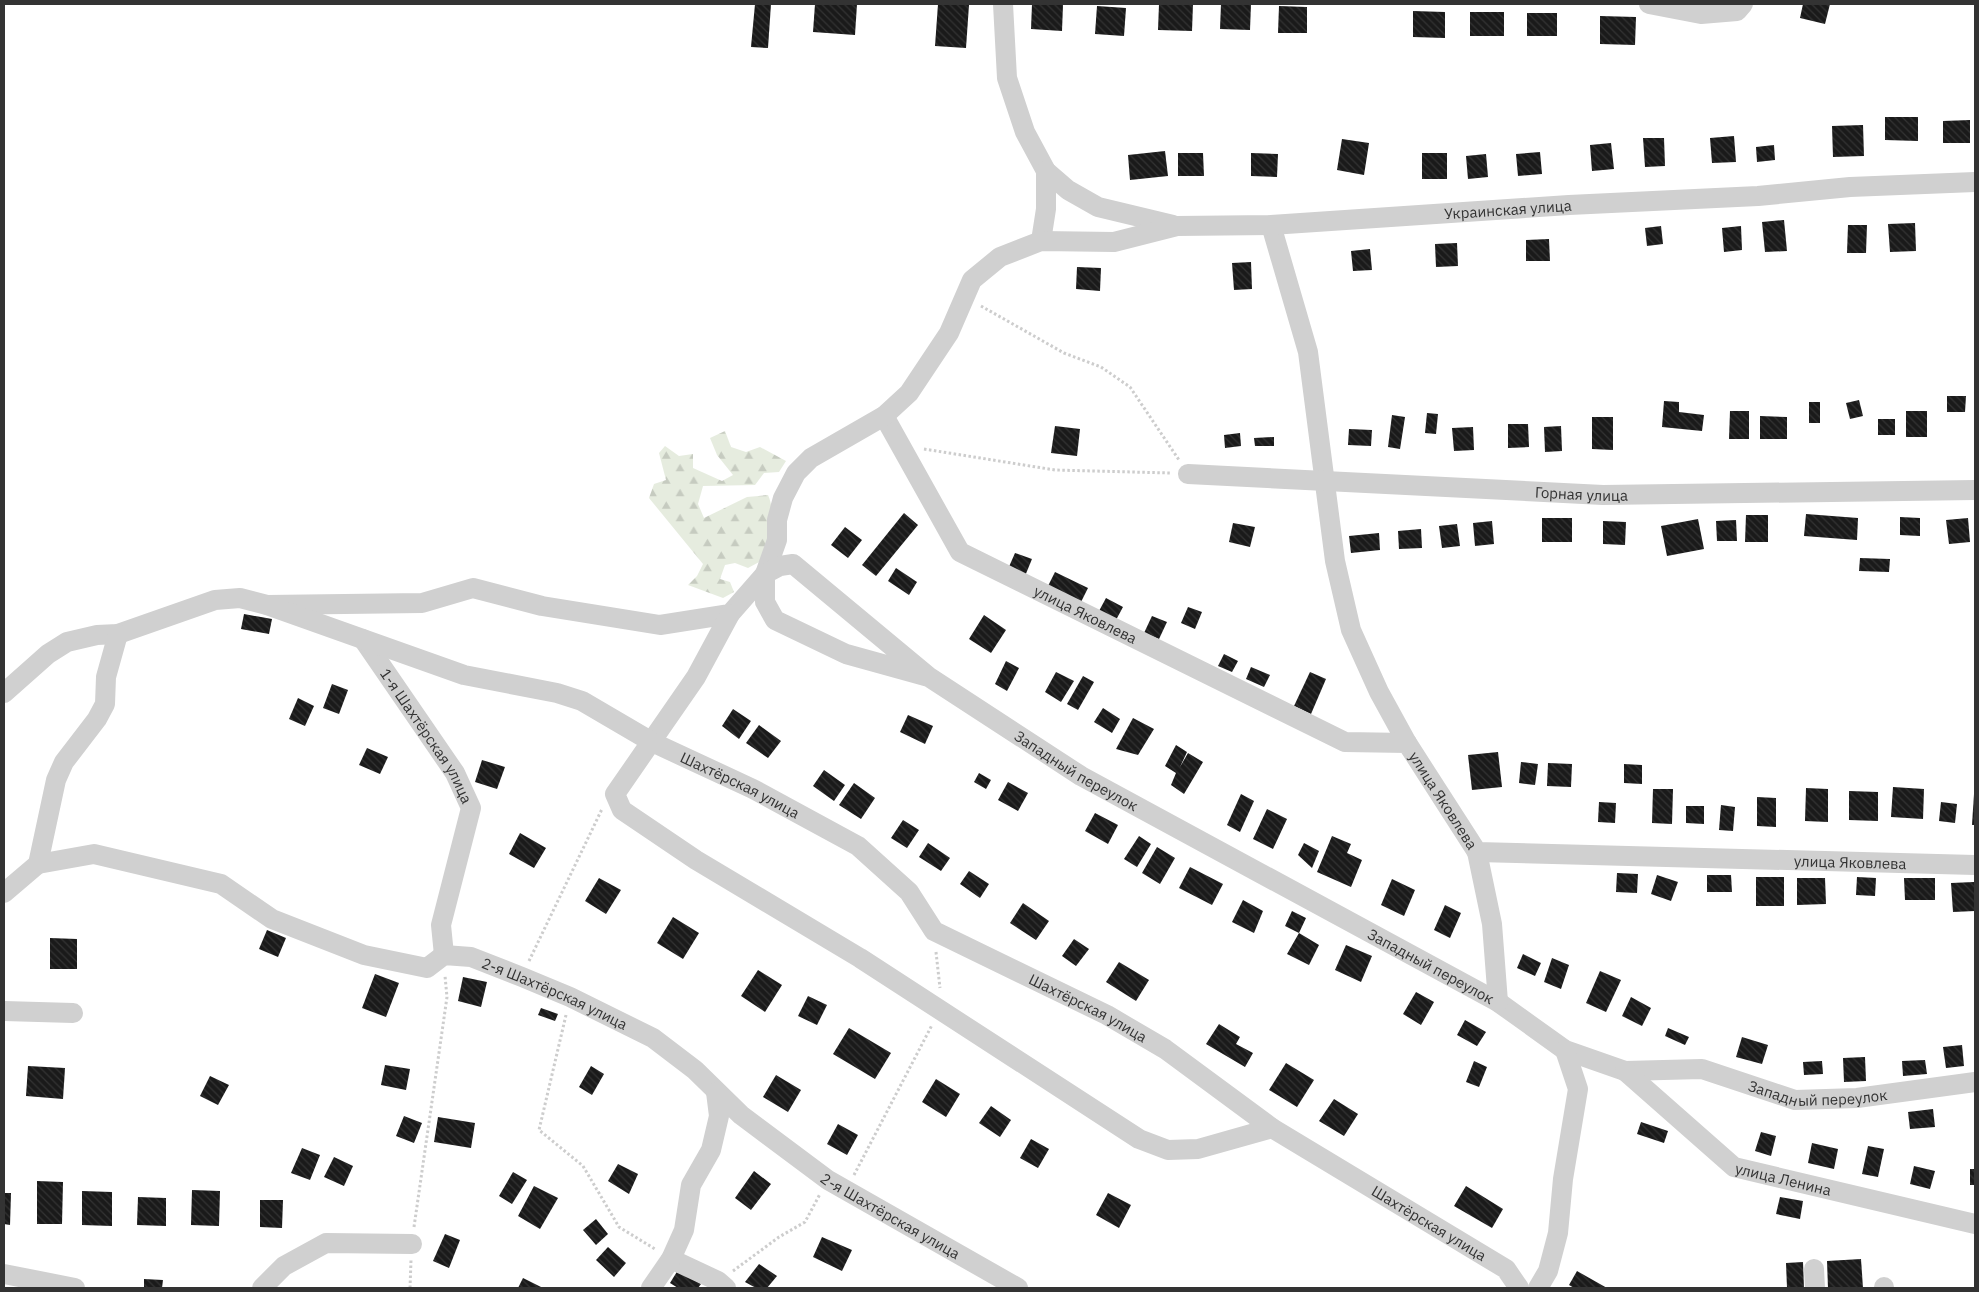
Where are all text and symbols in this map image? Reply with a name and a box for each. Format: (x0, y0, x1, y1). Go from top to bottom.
street label: Украинская улица (1443, 195, 1572, 223)
street label: Горная улица (1535, 482, 1628, 505)
street label: улица Яковлева (1031, 581, 1140, 647)
street label: 1-я Шахтёрская улица (376, 664, 477, 806)
street label: Западный переулок (1011, 726, 1142, 815)
street label: Шахтёрская улица (678, 747, 803, 822)
street label: улица Яковлева (1405, 748, 1482, 853)
street label: улица Яковлева (1794, 851, 1907, 873)
street label: Западный переулок (1365, 924, 1498, 1008)
street label: 2-я Шахтёрская улица (479, 953, 631, 1033)
street label: Шахтёрская улица (1026, 969, 1151, 1046)
street label: Западный переулок (1746, 1076, 1888, 1110)
street label: улица Ленина (1733, 1158, 1833, 1199)
street label: 2-я Шахтёрская улица (817, 1168, 964, 1263)
street label: Шахтёрская улица (1368, 1181, 1490, 1265)

